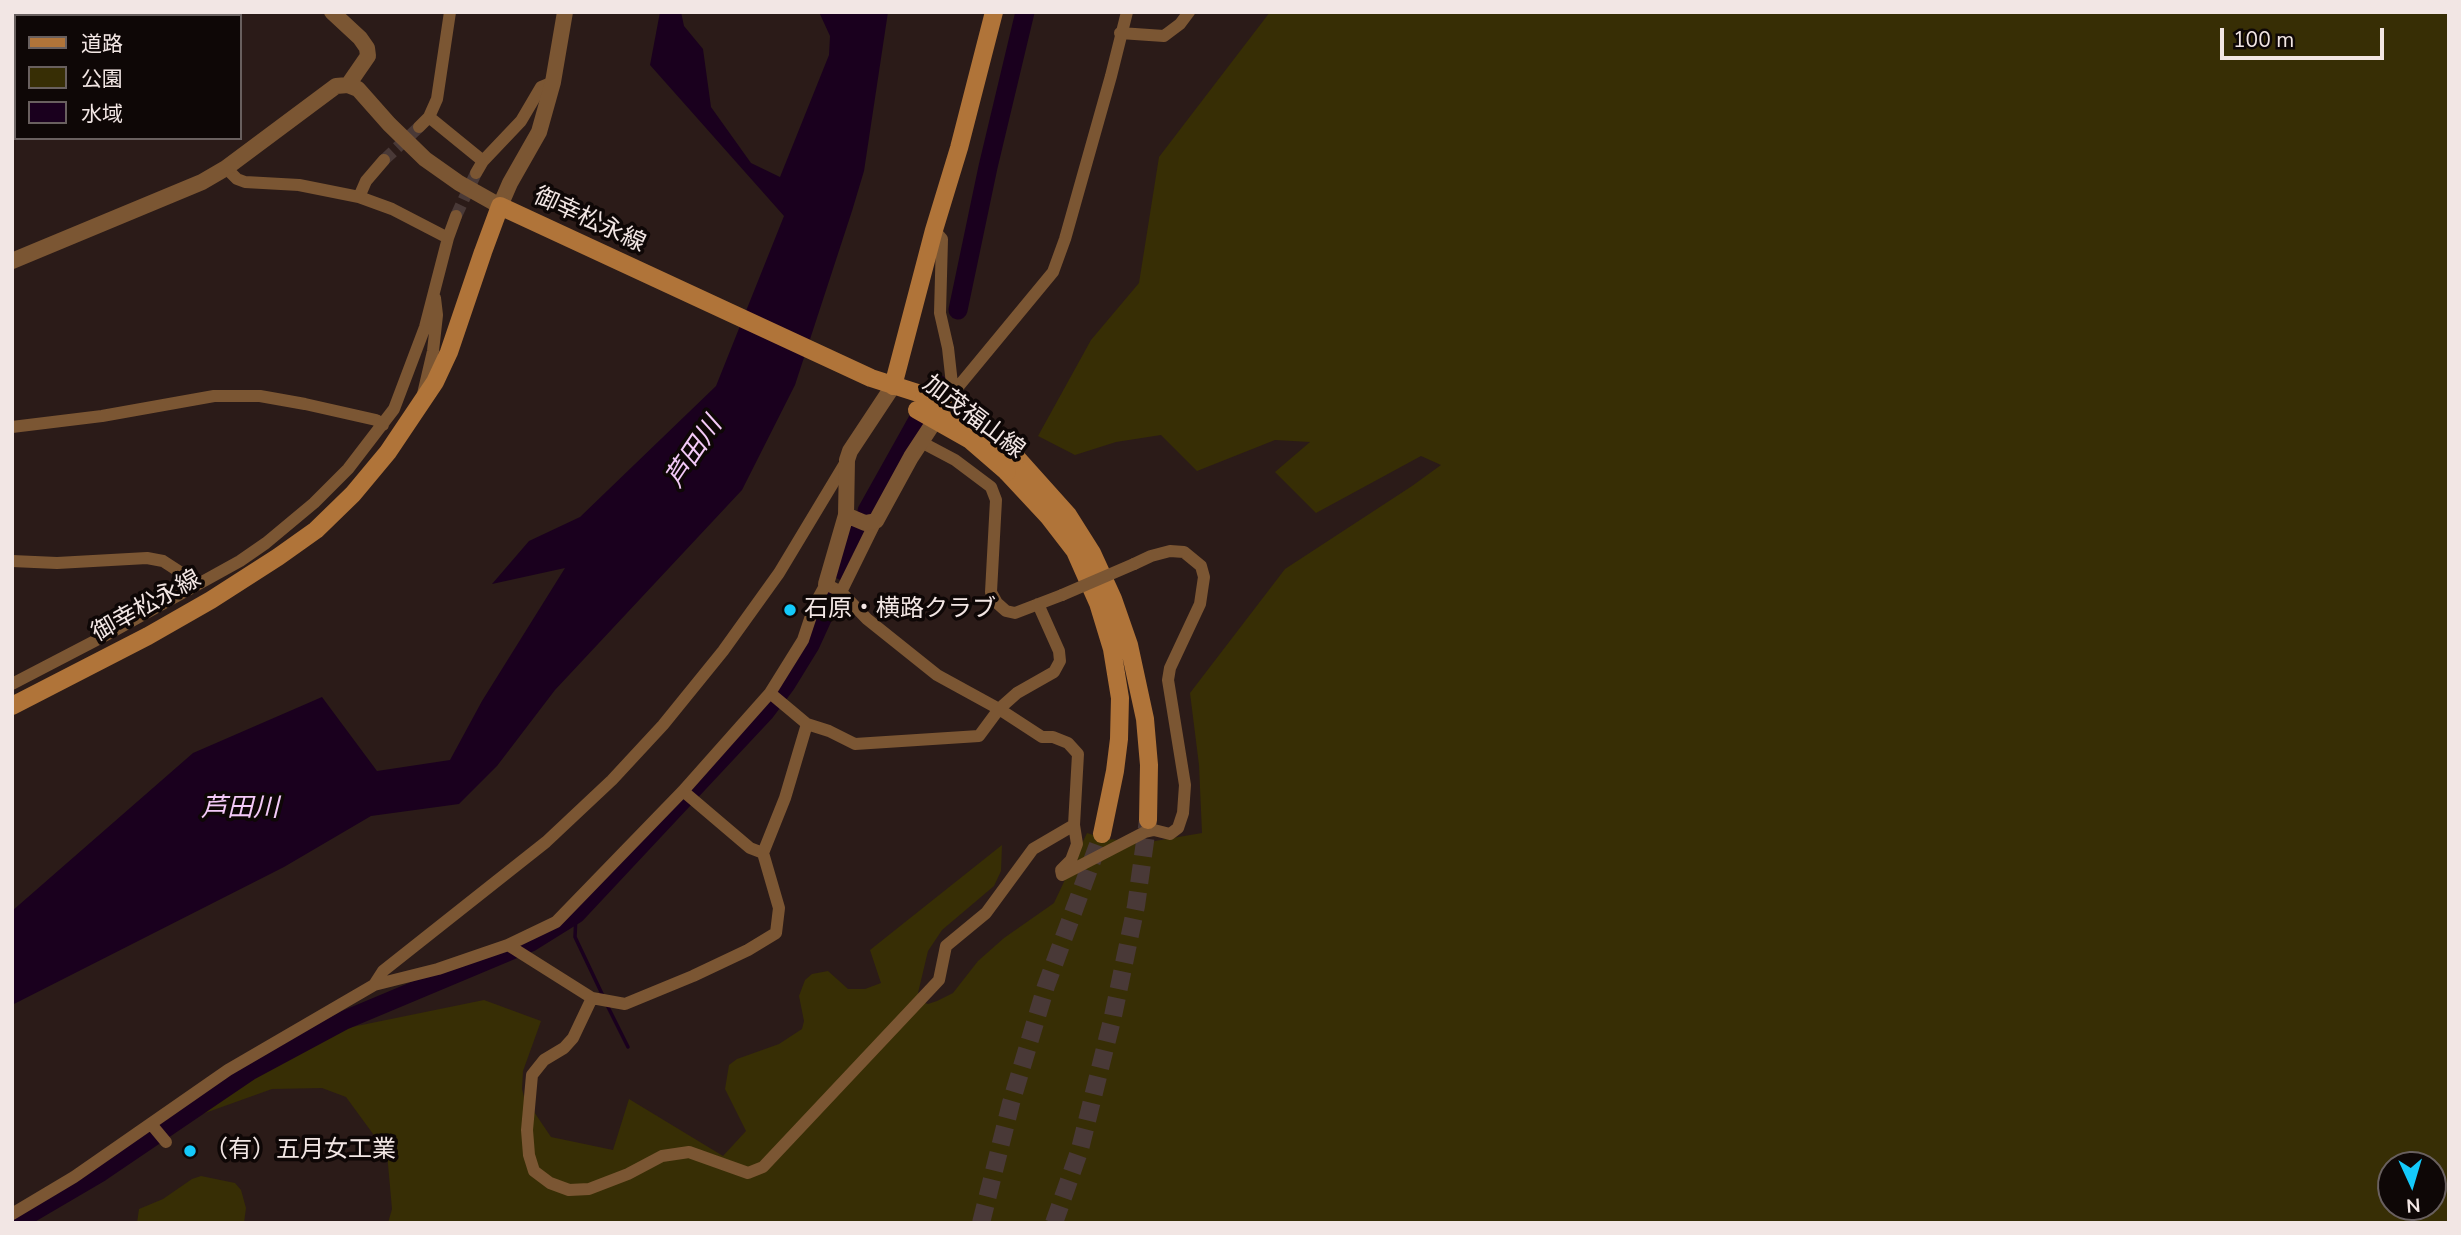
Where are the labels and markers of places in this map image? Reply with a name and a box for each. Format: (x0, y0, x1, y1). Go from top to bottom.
place label: 石原・横路クラブ (804, 596, 996, 624)
marker: 石原・横路クラブ (782, 602, 798, 618)
place label: （有）五月女工業 (204, 1137, 396, 1165)
marker: （有）五月女工業 (182, 1143, 198, 1159)

